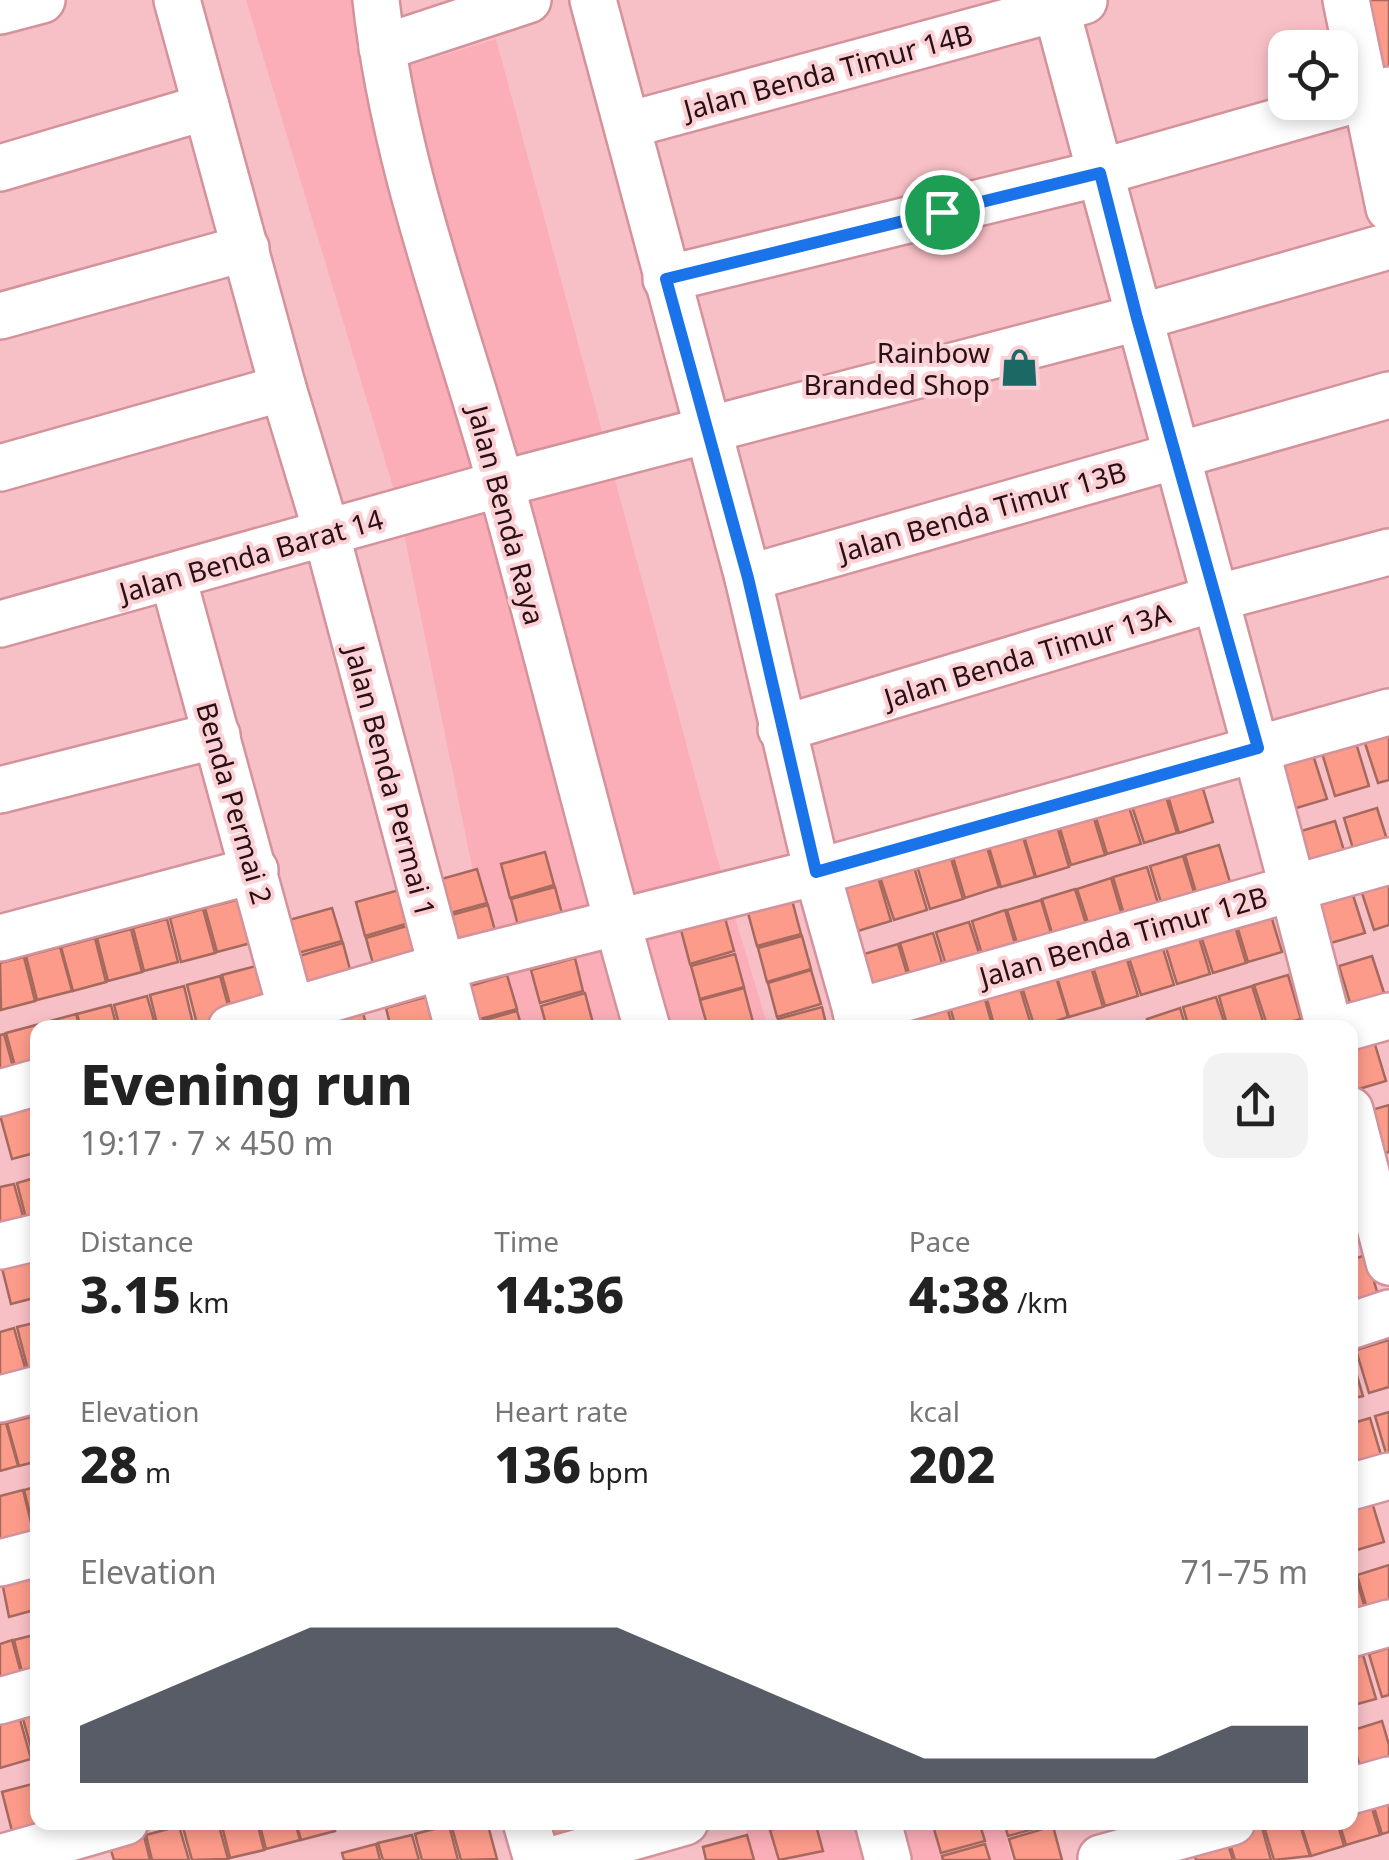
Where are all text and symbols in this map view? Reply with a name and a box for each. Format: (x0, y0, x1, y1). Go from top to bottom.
street label: Jalan Benda Timur 14B (676, 14, 977, 129)
map controls (1268, 30, 1358, 120)
button: locate (1268, 30, 1358, 120)
pin (900, 170, 985, 255)
icon: arrive (915, 185, 970, 240)
place label: Rainbow Branded Shop (803, 333, 990, 403)
shop icon: Rainbow Branded Shop (999, 347, 1041, 389)
street label: Jalan Benda Raya (459, 398, 555, 629)
street label: Jalan Benda Timur 13B (831, 452, 1130, 571)
street label: Jalan Benda Barat 14 (112, 499, 387, 612)
street label: Jalan Benda Timur 13A (876, 593, 1175, 718)
street label: Jalan Benda Permai 1 (336, 638, 445, 921)
street label: Benda Permai 2 (188, 698, 282, 908)
street label: Jalan Benda Timur 12B (972, 877, 1271, 996)
text: Evening run (80, 1046, 413, 1121)
button: share (1203, 1053, 1308, 1158)
text: 19:17 · 7 × 450 m (80, 1121, 333, 1164)
text: Distance (80, 1222, 193, 1260)
text: Time (494, 1222, 559, 1260)
text: Pace (909, 1222, 971, 1260)
text: 3.15 (80, 1260, 181, 1328)
text: 14:36 (494, 1260, 624, 1328)
text: 4:38 (909, 1260, 1010, 1328)
text: km (181, 1283, 229, 1321)
text: /km (1010, 1283, 1068, 1321)
text: Elevation (80, 1392, 200, 1430)
text: Heart rate (494, 1392, 628, 1430)
text: kcal (909, 1392, 960, 1430)
text: 28 (80, 1430, 138, 1498)
text: 136 (494, 1430, 581, 1498)
text: 202 (909, 1430, 995, 1498)
text: m (138, 1453, 171, 1491)
text: bpm (581, 1453, 649, 1491)
text: Elevation (80, 1550, 217, 1593)
text: 71–75 m (1181, 1550, 1308, 1593)

